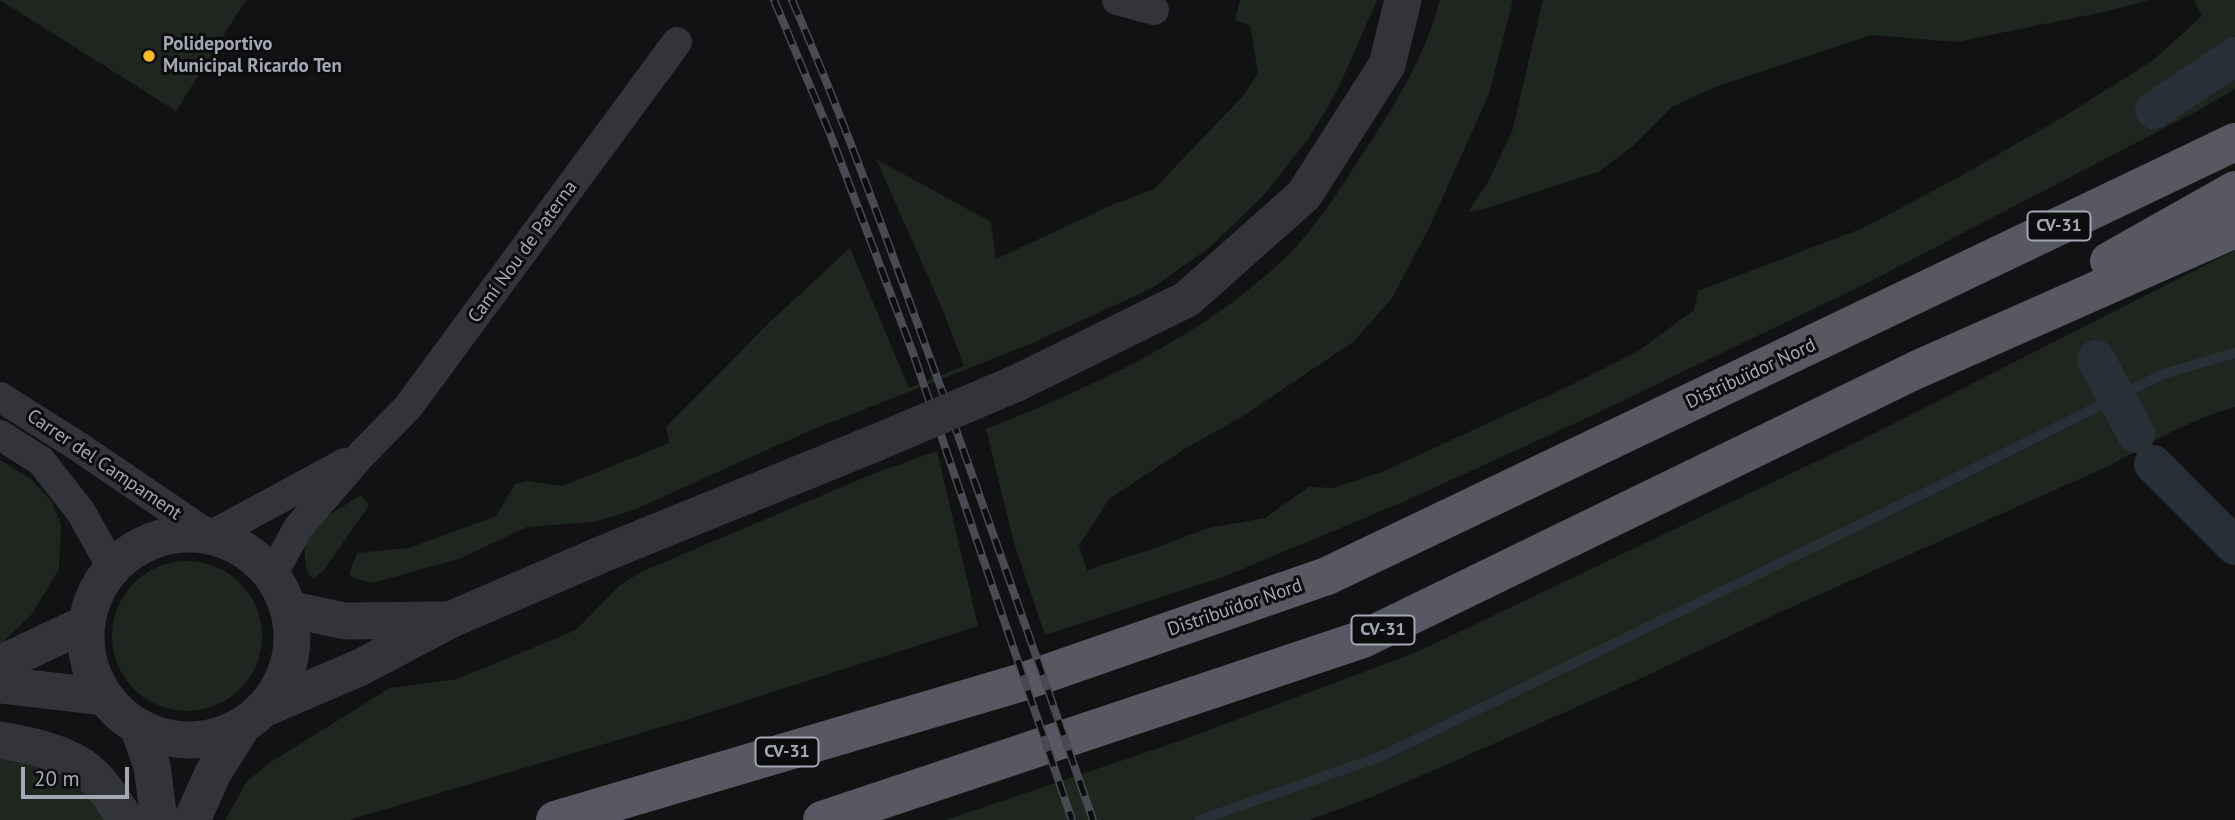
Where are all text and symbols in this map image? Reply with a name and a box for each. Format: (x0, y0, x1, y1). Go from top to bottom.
place label: Polideportivo Municipal Ricardo Ten (163, 34, 342, 78)
marker: Polideportivo Municipal Ricardo Ten (141, 48, 157, 64)
street label: Camí Nou de Paterna (464, 176, 582, 328)
road number: CV-31 (2028, 211, 2090, 240)
street label: Distribuïdor Nord (1682, 334, 1820, 414)
street label: Carrer del Campament (22, 405, 186, 525)
street label: Distribuïdor Nord (1165, 574, 1305, 642)
road number: CV-31 (1352, 616, 1414, 644)
road number: CV-31 (756, 738, 818, 766)
scale bar (24, 754, 133, 798)
text: 20 m (34, 765, 80, 792)

